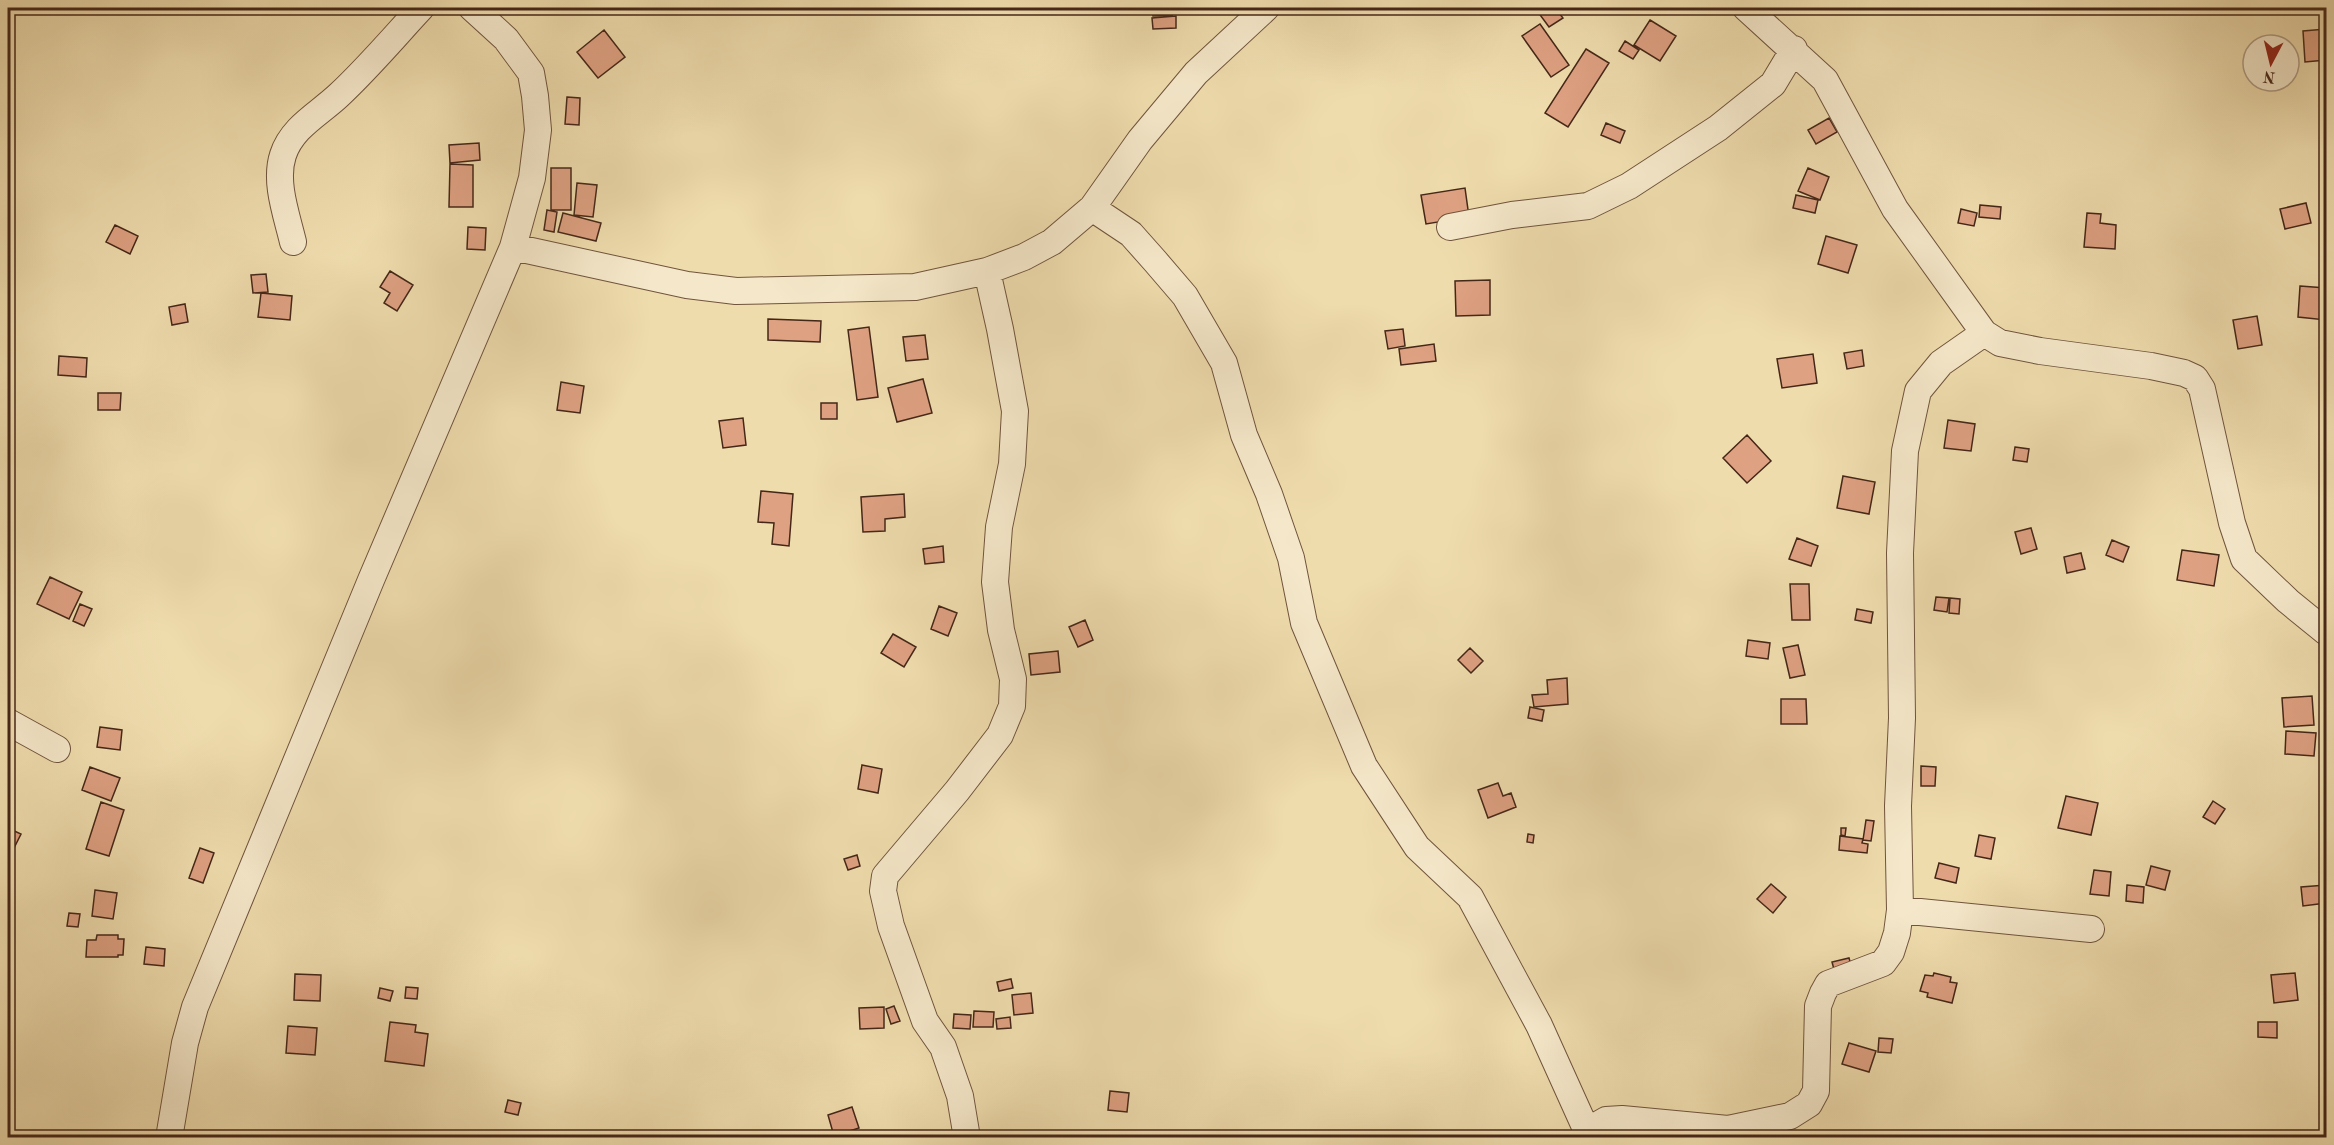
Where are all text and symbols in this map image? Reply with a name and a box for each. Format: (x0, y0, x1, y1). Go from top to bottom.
north arrow (2241, 33, 2301, 93)
text: N (2262, 67, 2276, 85)

